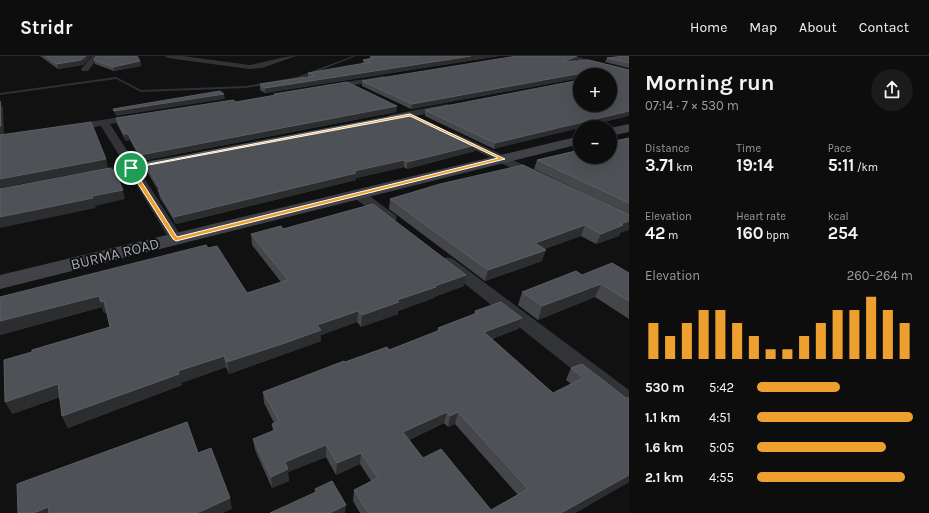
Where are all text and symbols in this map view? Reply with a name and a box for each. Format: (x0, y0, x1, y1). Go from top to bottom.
text: Stridr (20, 17, 72, 39)
text: Home (690, 19, 727, 36)
text: Map (749, 19, 777, 36)
text: About (799, 19, 837, 36)
text: Contact (859, 19, 909, 36)
map controls (573, 68, 617, 164)
button: + (573, 68, 617, 112)
button: share (871, 69, 913, 111)
text: Morning run (645, 70, 774, 96)
text: 07:14 · 7 × 530 m (645, 98, 739, 113)
button: − (573, 120, 617, 164)
text: Distance (645, 142, 689, 155)
text: Time (736, 142, 761, 155)
text: Pace (828, 142, 851, 155)
pin (114, 151, 148, 185)
text: 3.71 (645, 155, 674, 175)
text: 19:14 (736, 155, 774, 175)
text: 5:11 (828, 155, 854, 175)
icon: arrive (120, 157, 142, 179)
text: km (674, 161, 693, 174)
text: /km (854, 161, 878, 174)
text: Elevation (645, 210, 692, 223)
text: Heart rate (736, 210, 786, 223)
text: kcal (828, 210, 849, 223)
text: 42 (645, 223, 665, 243)
text: 160 (736, 223, 763, 243)
text: 254 (828, 223, 858, 243)
text: m (665, 229, 678, 242)
text: bpm (763, 229, 789, 242)
street label: BURMA ROAD (69, 234, 161, 274)
text: Elevation (645, 268, 700, 283)
text: 260–264 m (847, 268, 913, 283)
text: 530 m (645, 380, 685, 395)
text: 5:42 (709, 380, 734, 395)
text: 1.1 km (645, 410, 680, 425)
text: 4:51 (709, 410, 731, 425)
text: 1.6 km (645, 440, 684, 455)
text: 5:05 (709, 440, 734, 455)
text: 2.1 km (645, 470, 684, 485)
text: 4:55 (709, 470, 734, 485)

